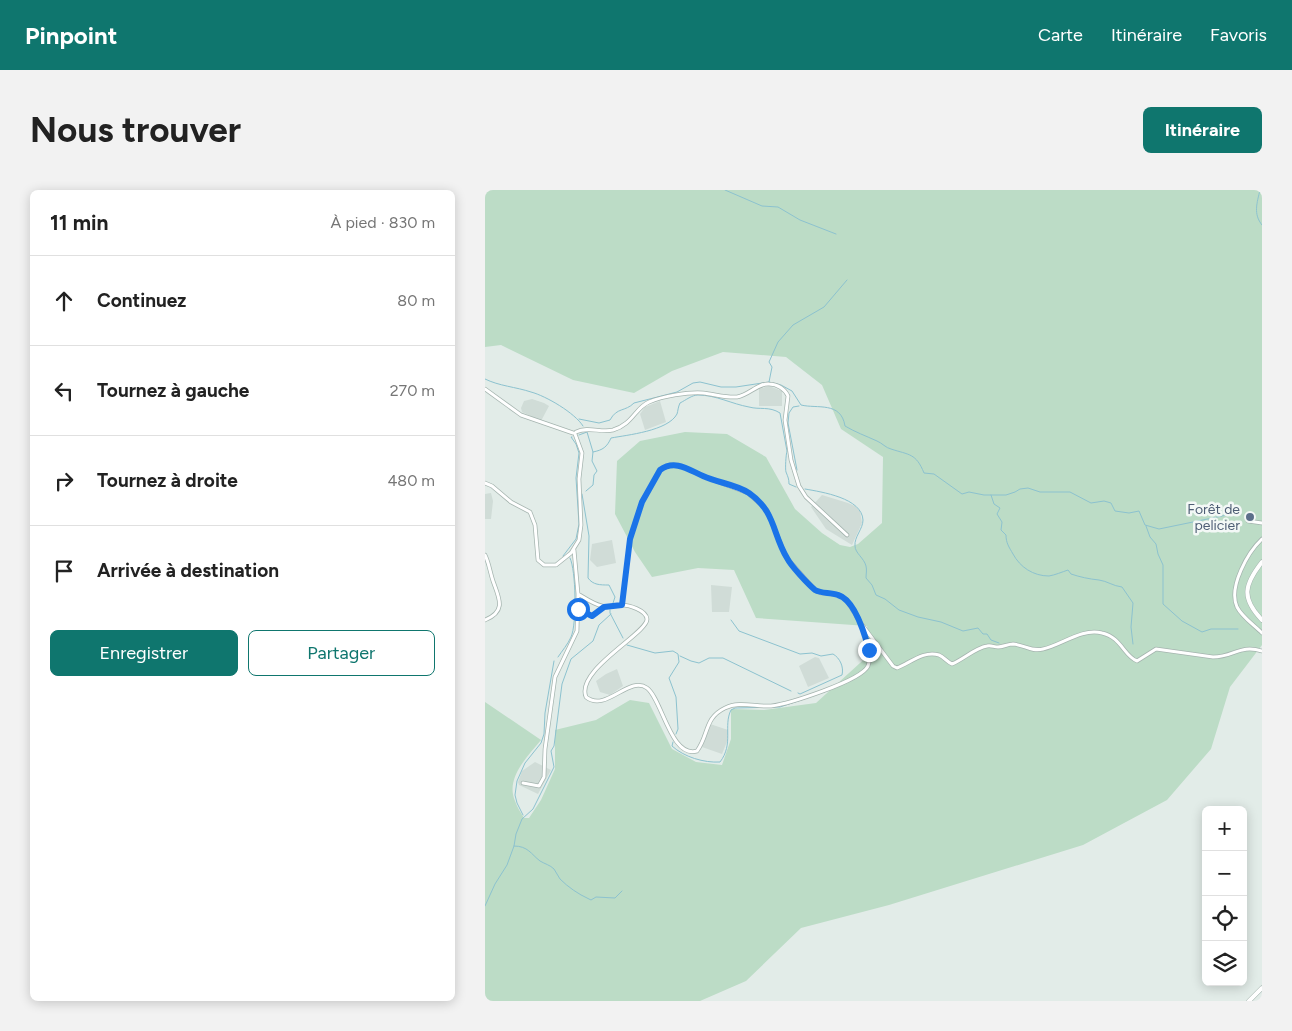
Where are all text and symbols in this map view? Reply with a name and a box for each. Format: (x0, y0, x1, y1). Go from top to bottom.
text: Pinpoint (25, 21, 117, 50)
text: Carte (1038, 24, 1083, 46)
text: Itinéraire (1111, 24, 1182, 46)
text: Favoris (1210, 24, 1267, 46)
button: Itinéraire (1143, 107, 1262, 153)
text: Nous trouver (30, 109, 241, 151)
text: 11 min (50, 210, 108, 235)
text: À pied · 830 m (331, 213, 435, 232)
icon: ahead (50, 287, 78, 315)
text: Continuez (97, 289, 186, 312)
text: 80 m (397, 291, 435, 310)
icon: left (50, 377, 78, 405)
text: Tournez à gauche (97, 379, 249, 402)
text: 270 m (390, 381, 435, 400)
icon: right (50, 467, 78, 495)
text: Tournez à droite (97, 469, 238, 492)
text: 480 m (387, 471, 435, 490)
place label: Forêt de pelicier (1187, 501, 1240, 534)
marker: Forêt de pelicier (1244, 511, 1256, 523)
icon: arrive (50, 557, 78, 585)
text: Arrivée à destination (97, 559, 279, 582)
route start (567, 598, 590, 621)
button: Enregistrer (50, 630, 238, 676)
button: Partager (248, 630, 435, 676)
route end (858, 639, 881, 662)
map controls (1202, 806, 1247, 986)
button: + (1202, 806, 1247, 851)
button: − (1202, 851, 1247, 896)
button: locate (1202, 896, 1247, 941)
button: layers (1202, 941, 1247, 986)

